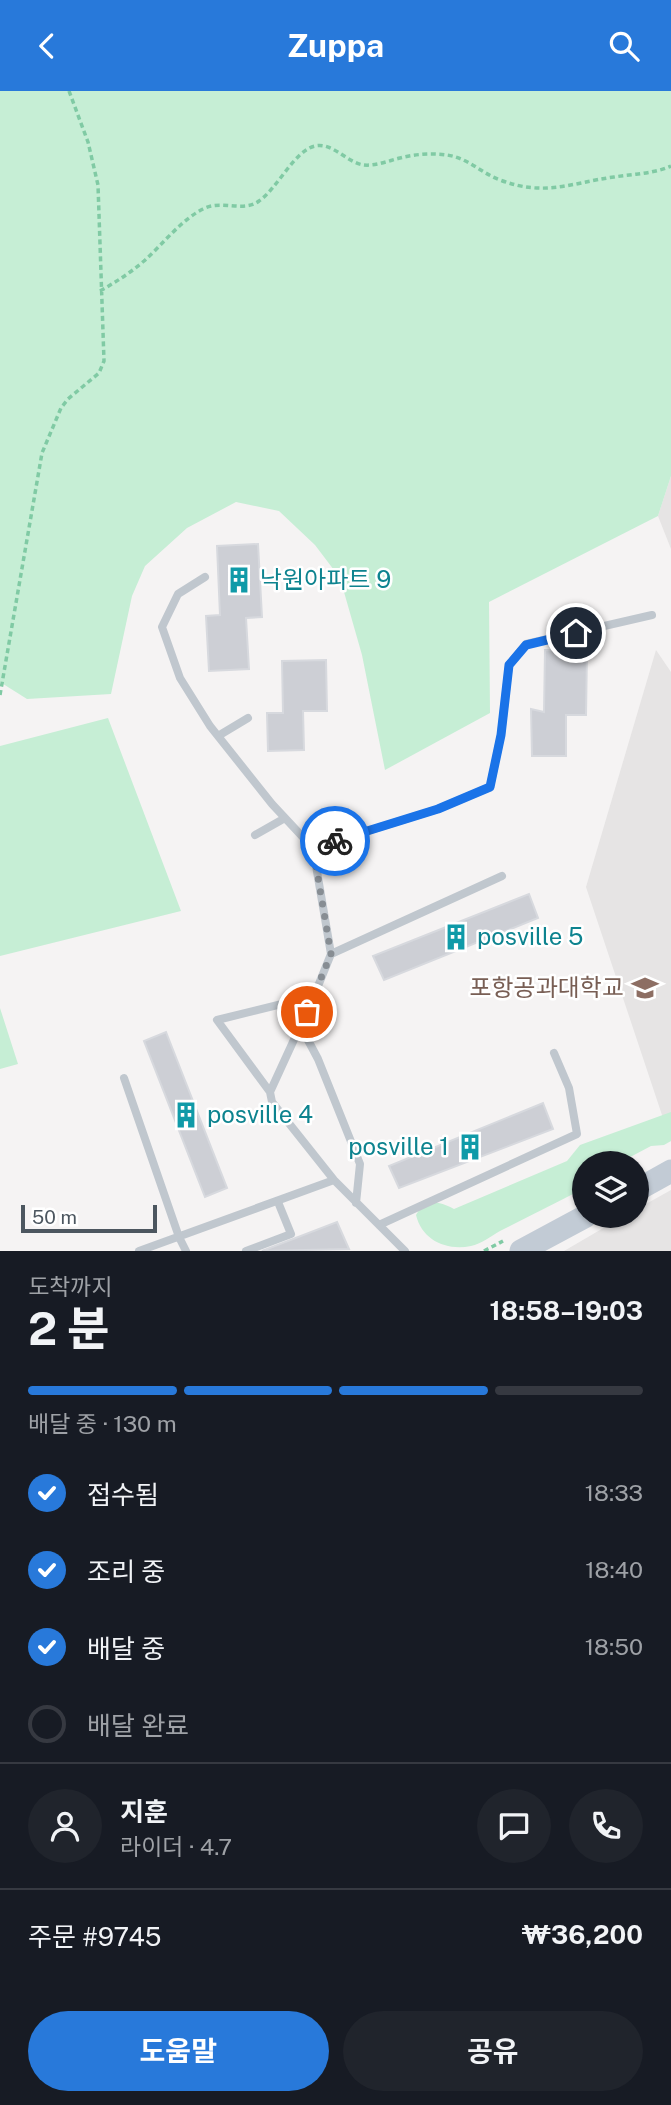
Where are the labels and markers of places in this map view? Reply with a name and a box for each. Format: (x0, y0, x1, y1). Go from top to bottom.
building icon: 낙원아파트 9 (224, 565, 254, 595)
place label: 낙원아파트 9 (260, 565, 391, 593)
pin (546, 603, 606, 663)
building icon: posville 5 (441, 922, 471, 952)
place label: posville 5 (477, 922, 583, 950)
place label: 포항공과대학교 (469, 973, 624, 1001)
school or university icon: 포항공과대학교 (630, 973, 660, 1003)
pin (277, 982, 337, 1042)
building icon: posville 4 (171, 1100, 201, 1130)
place label: posville 4 (207, 1100, 313, 1128)
place label: posville 1 (348, 1132, 449, 1160)
building icon: posville 1 (455, 1132, 485, 1162)

